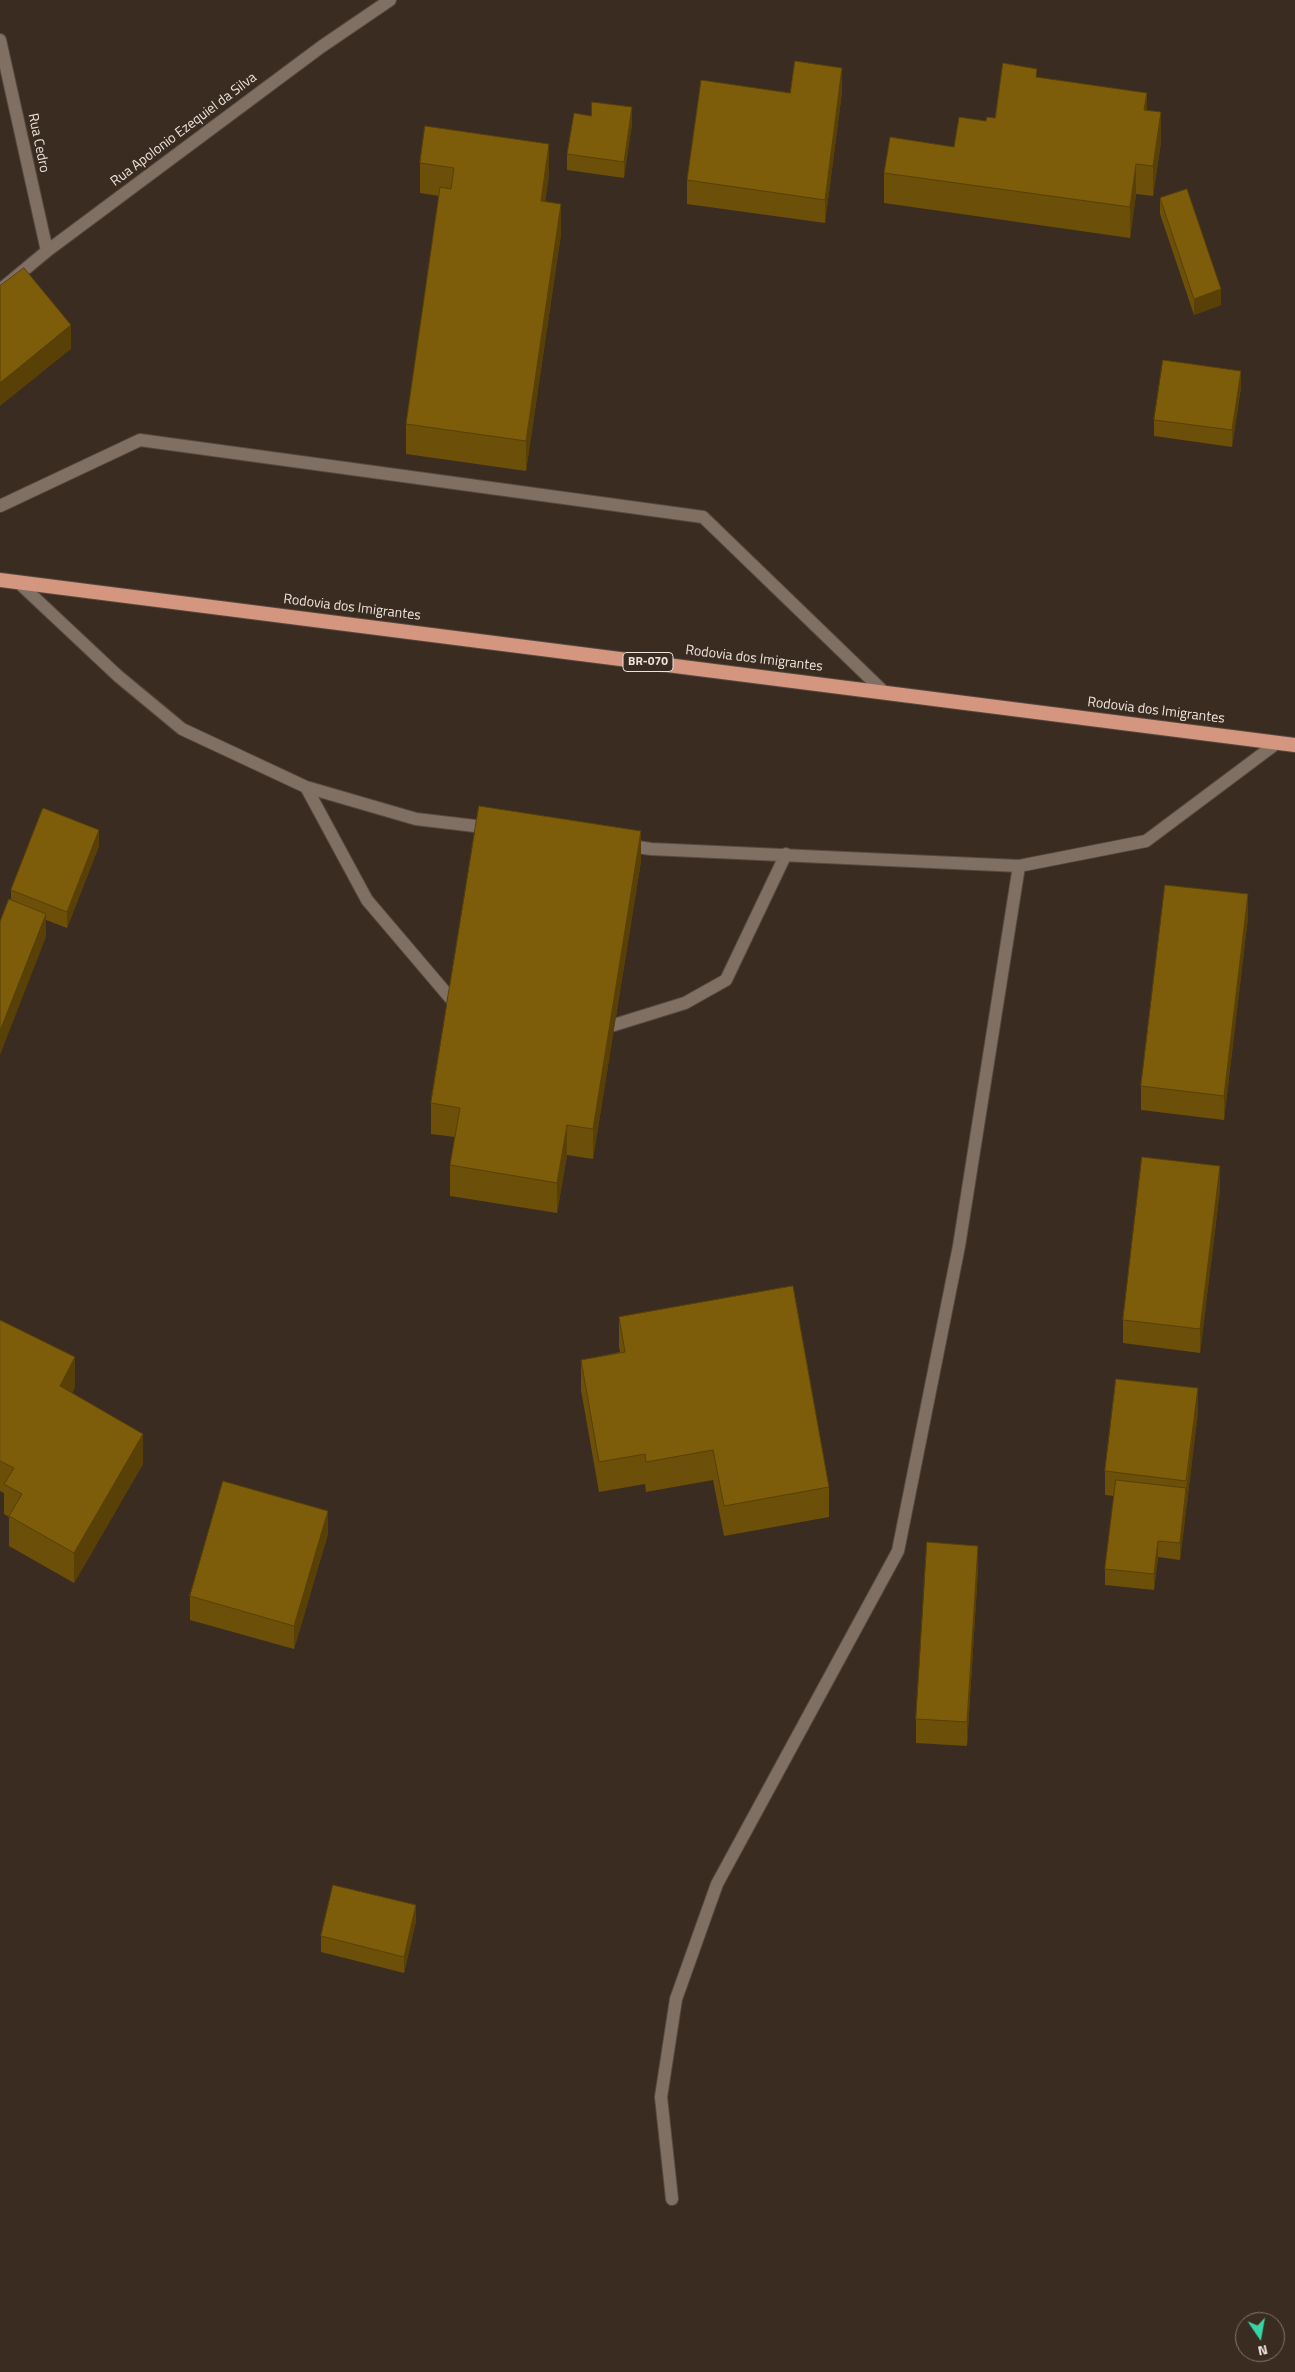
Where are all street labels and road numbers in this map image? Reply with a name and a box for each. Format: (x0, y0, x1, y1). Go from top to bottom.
street label: Rua Apolonio Ezequiel da Silva (108, 70, 260, 190)
street label: Rua Cedro (24, 112, 52, 174)
street label: Rodovia dos Imigrantes (282, 591, 422, 625)
street label: Rodovia dos Imigrantes (684, 642, 824, 676)
road number: BR-070 (623, 652, 673, 672)
street label: Rodovia dos Imigrantes (1086, 694, 1226, 728)

